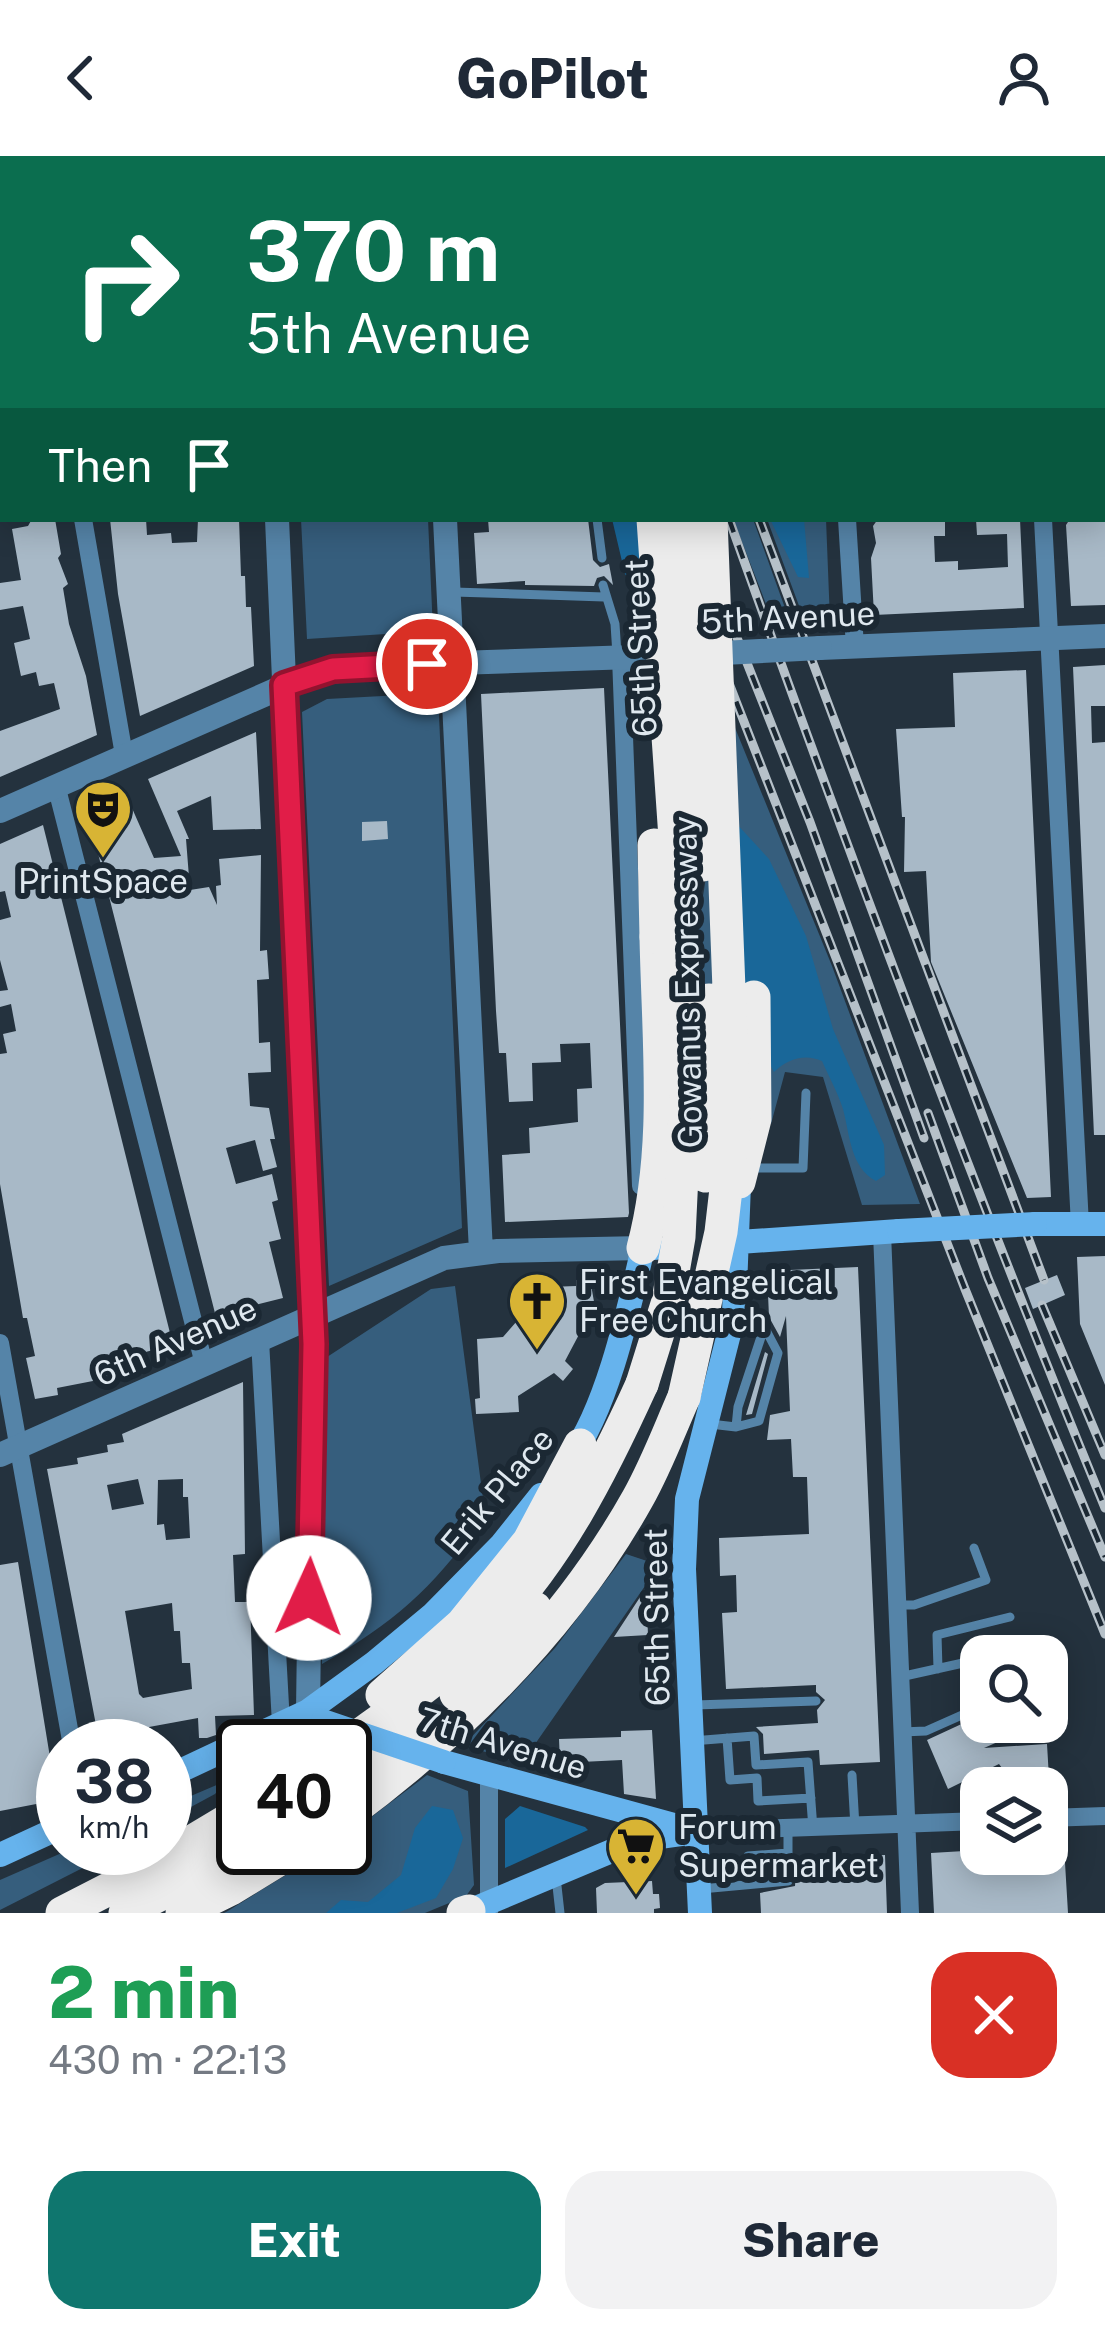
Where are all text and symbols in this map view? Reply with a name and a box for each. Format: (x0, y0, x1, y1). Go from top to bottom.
icon: back (48, 45, 114, 111)
icon: person (991, 45, 1057, 111)
text: GoPilot (456, 47, 649, 110)
text: 370 m (246, 201, 501, 300)
icon: right (48, 204, 204, 360)
text: 5th Avenue (246, 302, 531, 365)
icon: arrive (176, 432, 242, 498)
text: Then (48, 439, 152, 492)
street label: 65th Street (616, 558, 664, 738)
street label: 5th Avenue (700, 593, 876, 641)
pin (376, 613, 478, 715)
icon: arrive (394, 631, 460, 697)
theatre icon: PrintSpace (72, 778, 134, 860)
street label: Gowanus Expressway (665, 815, 709, 1149)
place label: PrintSpace (18, 862, 188, 900)
place label: First Evangelical Free Church (579, 1263, 833, 1339)
church icon: First Evangelical Free Church (506, 1270, 568, 1352)
street label: 6th Avenue (88, 1288, 262, 1394)
street label: Erik Place (433, 1420, 561, 1562)
street label: 65th Street (635, 1528, 677, 1706)
position arrow (246, 1535, 372, 1661)
map controls (960, 1635, 1068, 1875)
button: search (960, 1635, 1068, 1743)
street label: 7th Avenue (415, 1700, 591, 1786)
speed limit sign: 40 (216, 1719, 372, 1875)
text: 38 (74, 1746, 154, 1817)
button: layers (960, 1767, 1068, 1875)
place label: Forum Supermarket (678, 1808, 879, 1884)
text: km/h (79, 1809, 149, 1845)
supermarket icon: Forum Supermarket (605, 1815, 667, 1897)
text: 2 min (48, 1950, 239, 2034)
button: close (931, 1952, 1057, 2078)
text: 430 m · 22:13 (48, 2037, 287, 2083)
button: Exit (48, 2171, 541, 2309)
button: Share (565, 2171, 1057, 2309)

